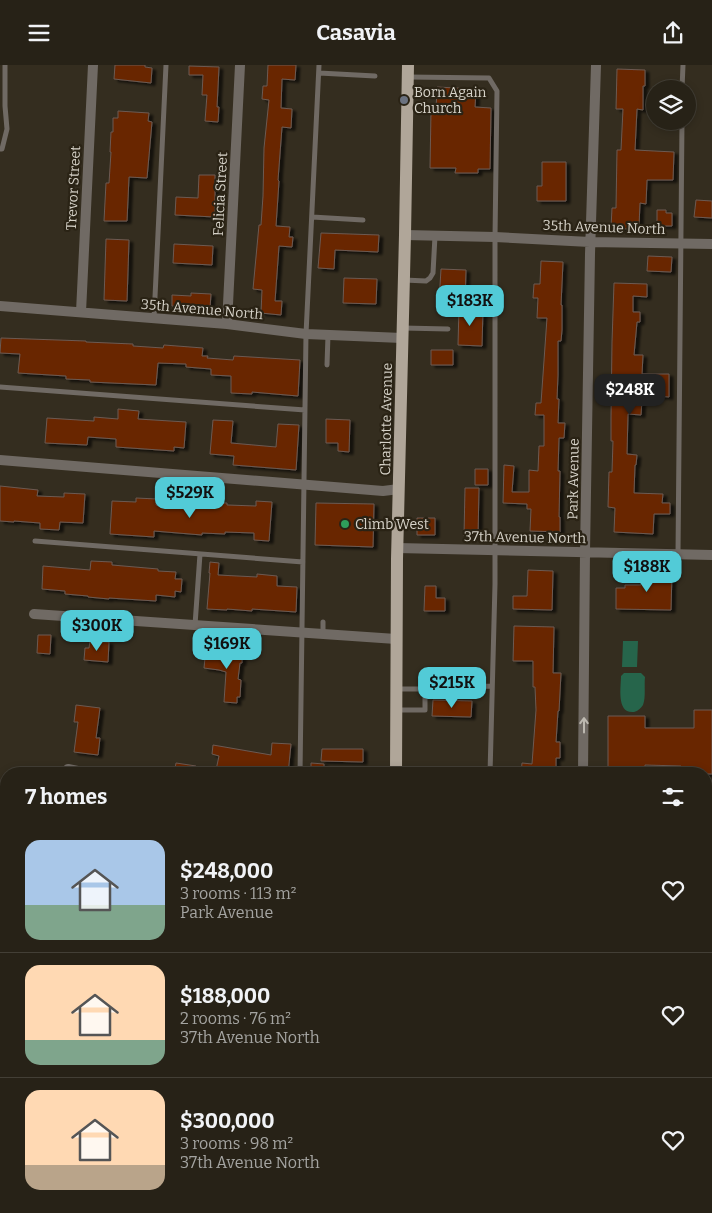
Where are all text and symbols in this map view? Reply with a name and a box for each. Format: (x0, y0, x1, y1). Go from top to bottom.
icon: menu (25, 19, 53, 47)
text: Casavia (316, 19, 396, 46)
icon: share (659, 19, 687, 47)
map controls (646, 80, 696, 130)
button: layers (646, 80, 696, 130)
place label: Born Again Church (414, 84, 487, 117)
marker: Born Again Church (398, 94, 410, 106)
street label: Trevor Street (63, 145, 84, 231)
street label: Felicia Street (210, 152, 231, 236)
street label: 35th Avenue North (542, 217, 666, 238)
pin: $183K (435, 285, 505, 327)
text: $183K (447, 291, 493, 310)
street label: 35th Avenue North (140, 296, 264, 323)
street label: Charlotte Avenue (377, 363, 396, 475)
pin: $248K (595, 373, 665, 416)
text: $248K (605, 380, 655, 399)
street label: Park Avenue (564, 438, 583, 520)
pin: $529K (155, 477, 225, 519)
text: $529K (166, 483, 214, 502)
place label: Climb West (355, 516, 429, 533)
marker: Climb West (339, 518, 351, 530)
street label: 37th Avenue North (464, 528, 587, 547)
pin: $188K (612, 551, 682, 593)
text: $188K (624, 557, 670, 576)
pin: $300K (62, 609, 132, 652)
text: $300K (72, 616, 122, 635)
pin: $169K (192, 627, 262, 670)
text: $169K (204, 634, 250, 653)
pin: $215K (417, 667, 487, 709)
text: $215K (429, 673, 475, 692)
one-way arrow (579, 717, 589, 734)
icon: filters (659, 783, 687, 811)
text: 7 homes (25, 784, 107, 810)
text: $248,000 (180, 858, 273, 884)
icon: home (65, 860, 125, 920)
icon: heart (659, 876, 687, 904)
text: 3 rooms · 113 m² (180, 884, 296, 903)
text: Park Avenue (180, 903, 273, 922)
text: $188,000 (180, 983, 270, 1009)
icon: home (65, 985, 125, 1045)
icon: heart (659, 1001, 687, 1029)
text: 2 rooms · 76 m² (180, 1009, 291, 1028)
text: 37th Avenue North (180, 1028, 320, 1047)
text: $300,000 (180, 1108, 275, 1134)
icon: home (65, 1110, 125, 1170)
icon: heart (659, 1126, 687, 1154)
text: 3 rooms · 98 m² (180, 1134, 293, 1153)
text: 37th Avenue North (180, 1153, 320, 1172)

